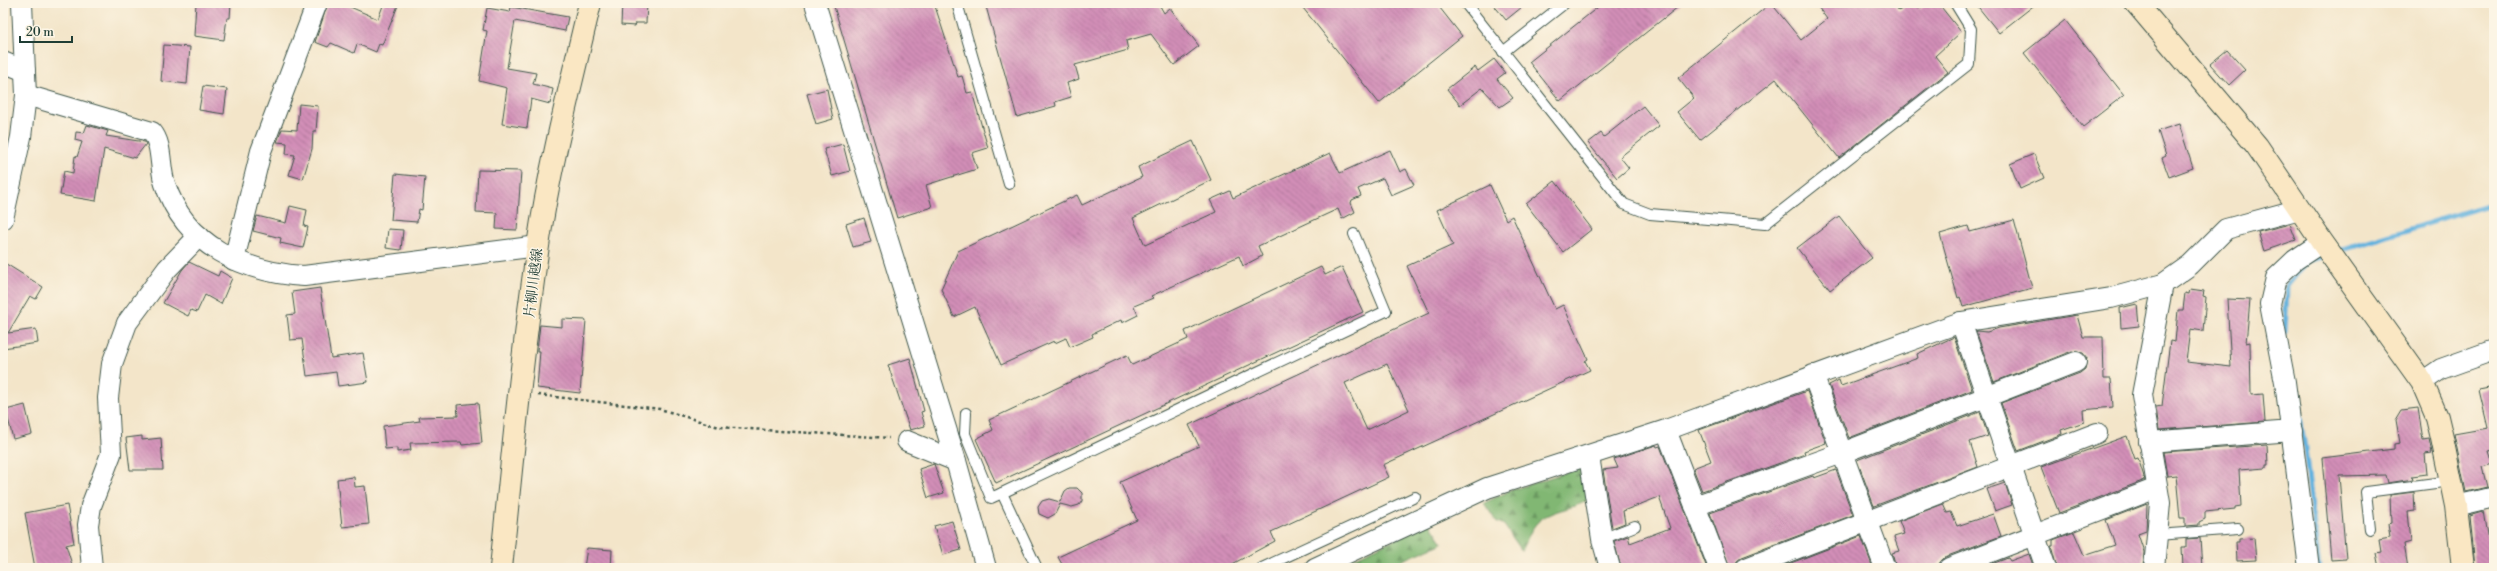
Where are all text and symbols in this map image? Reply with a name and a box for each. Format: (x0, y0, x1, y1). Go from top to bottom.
scale bar (20, 18, 72, 44)
text: 20 m (26, 25, 54, 40)
street label: 片柳川越線 (521, 247, 547, 319)

